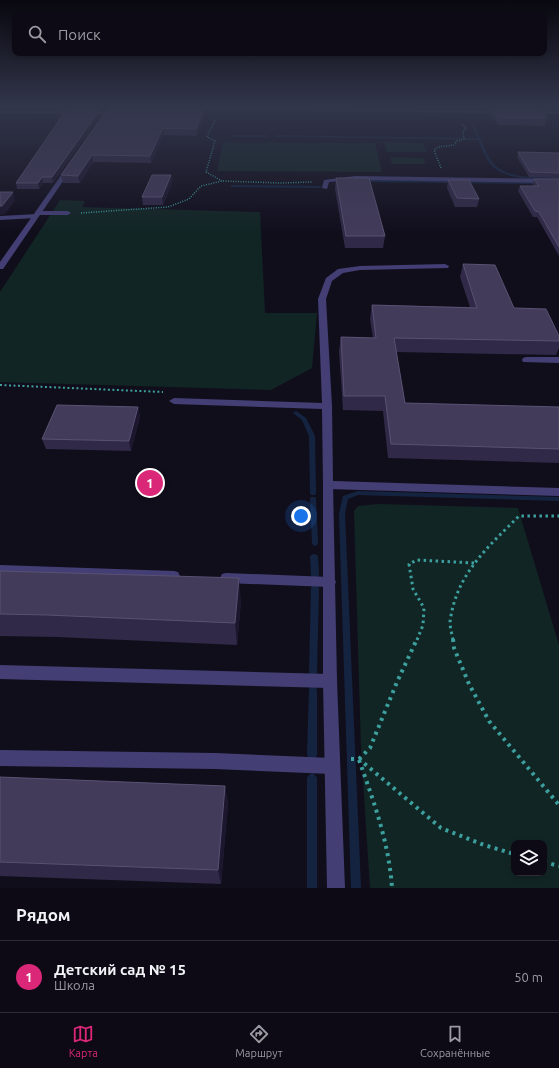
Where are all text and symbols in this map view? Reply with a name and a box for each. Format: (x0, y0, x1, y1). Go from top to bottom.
search box (12, 12, 547, 56)
icon: search (26, 23, 48, 45)
text: Поиск (58, 26, 101, 43)
pin: 1 (137, 468, 163, 498)
your location (291, 506, 311, 526)
map controls (511, 840, 547, 876)
button: layers (511, 840, 547, 876)
text: Рядом (16, 905, 71, 924)
text: Детский сад № 15 (54, 961, 186, 978)
text: 1 (25, 970, 33, 984)
text: 50 m (514, 970, 543, 984)
text: Школа (54, 978, 95, 992)
tab: Карта (69, 1023, 98, 1059)
tab: Маршрут (235, 1023, 283, 1059)
tab: Сохранённые (420, 1023, 490, 1059)

